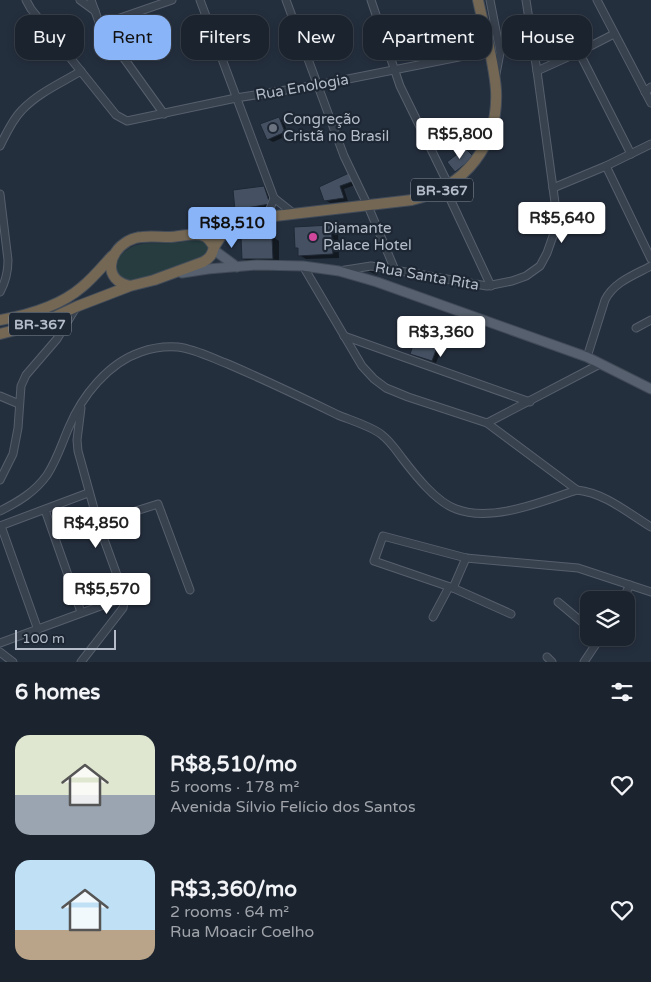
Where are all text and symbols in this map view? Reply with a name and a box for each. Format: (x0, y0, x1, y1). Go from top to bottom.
chip: Buy (15, 15, 84, 60)
chip: Rent (94, 15, 171, 60)
chip: Filters (181, 15, 269, 60)
chip: New (279, 15, 353, 60)
chip: Apartment (363, 15, 492, 60)
chip: House (502, 15, 592, 60)
street label: Rua Enologia (254, 70, 350, 104)
place label: Congreção Cristã no Brasil (283, 110, 389, 145)
pin: R$5,800 (414, 118, 506, 160)
marker: Congreção Cristã no Brasil (267, 122, 279, 134)
text: R$5,800 (427, 124, 493, 144)
road number: BR-367 (411, 178, 473, 202)
pin: R$5,640 (516, 202, 608, 244)
pin: R$8,510 (186, 206, 278, 249)
text: R$5,640 (529, 208, 595, 228)
text: R$8,510 (199, 213, 265, 233)
place label: Diamante Palace Hotel (323, 219, 412, 254)
marker: Diamante Palace Hotel (307, 231, 319, 243)
street label: Rua Santa Rita (374, 258, 480, 294)
road number: BR-367 (9, 312, 71, 336)
pin: R$3,360 (395, 316, 487, 358)
text: R$3,360 (408, 322, 474, 342)
pin: R$4,850 (50, 506, 142, 549)
text: R$4,850 (63, 513, 129, 533)
pin: R$5,570 (61, 572, 153, 615)
text: R$5,570 (74, 579, 140, 599)
map controls (580, 591, 635, 646)
button: layers (580, 591, 635, 646)
scale bar (15, 627, 116, 650)
text: 100 m (22, 630, 65, 647)
icon: filters (608, 678, 636, 706)
text: 6 homes (15, 680, 100, 705)
text: R$8,510/mo (170, 752, 297, 777)
icon: home (55, 755, 115, 815)
icon: heart (608, 771, 636, 799)
text: 5 rooms · 178 m² (170, 777, 299, 797)
text: Avenida Sílvio Felício dos Santos (170, 797, 416, 817)
text: R$3,360/mo (170, 877, 297, 902)
icon: home (55, 880, 115, 940)
icon: heart (608, 896, 636, 924)
text: 2 rooms · 64 m² (170, 902, 289, 922)
text: Rua Moacir Coelho (170, 922, 314, 942)

